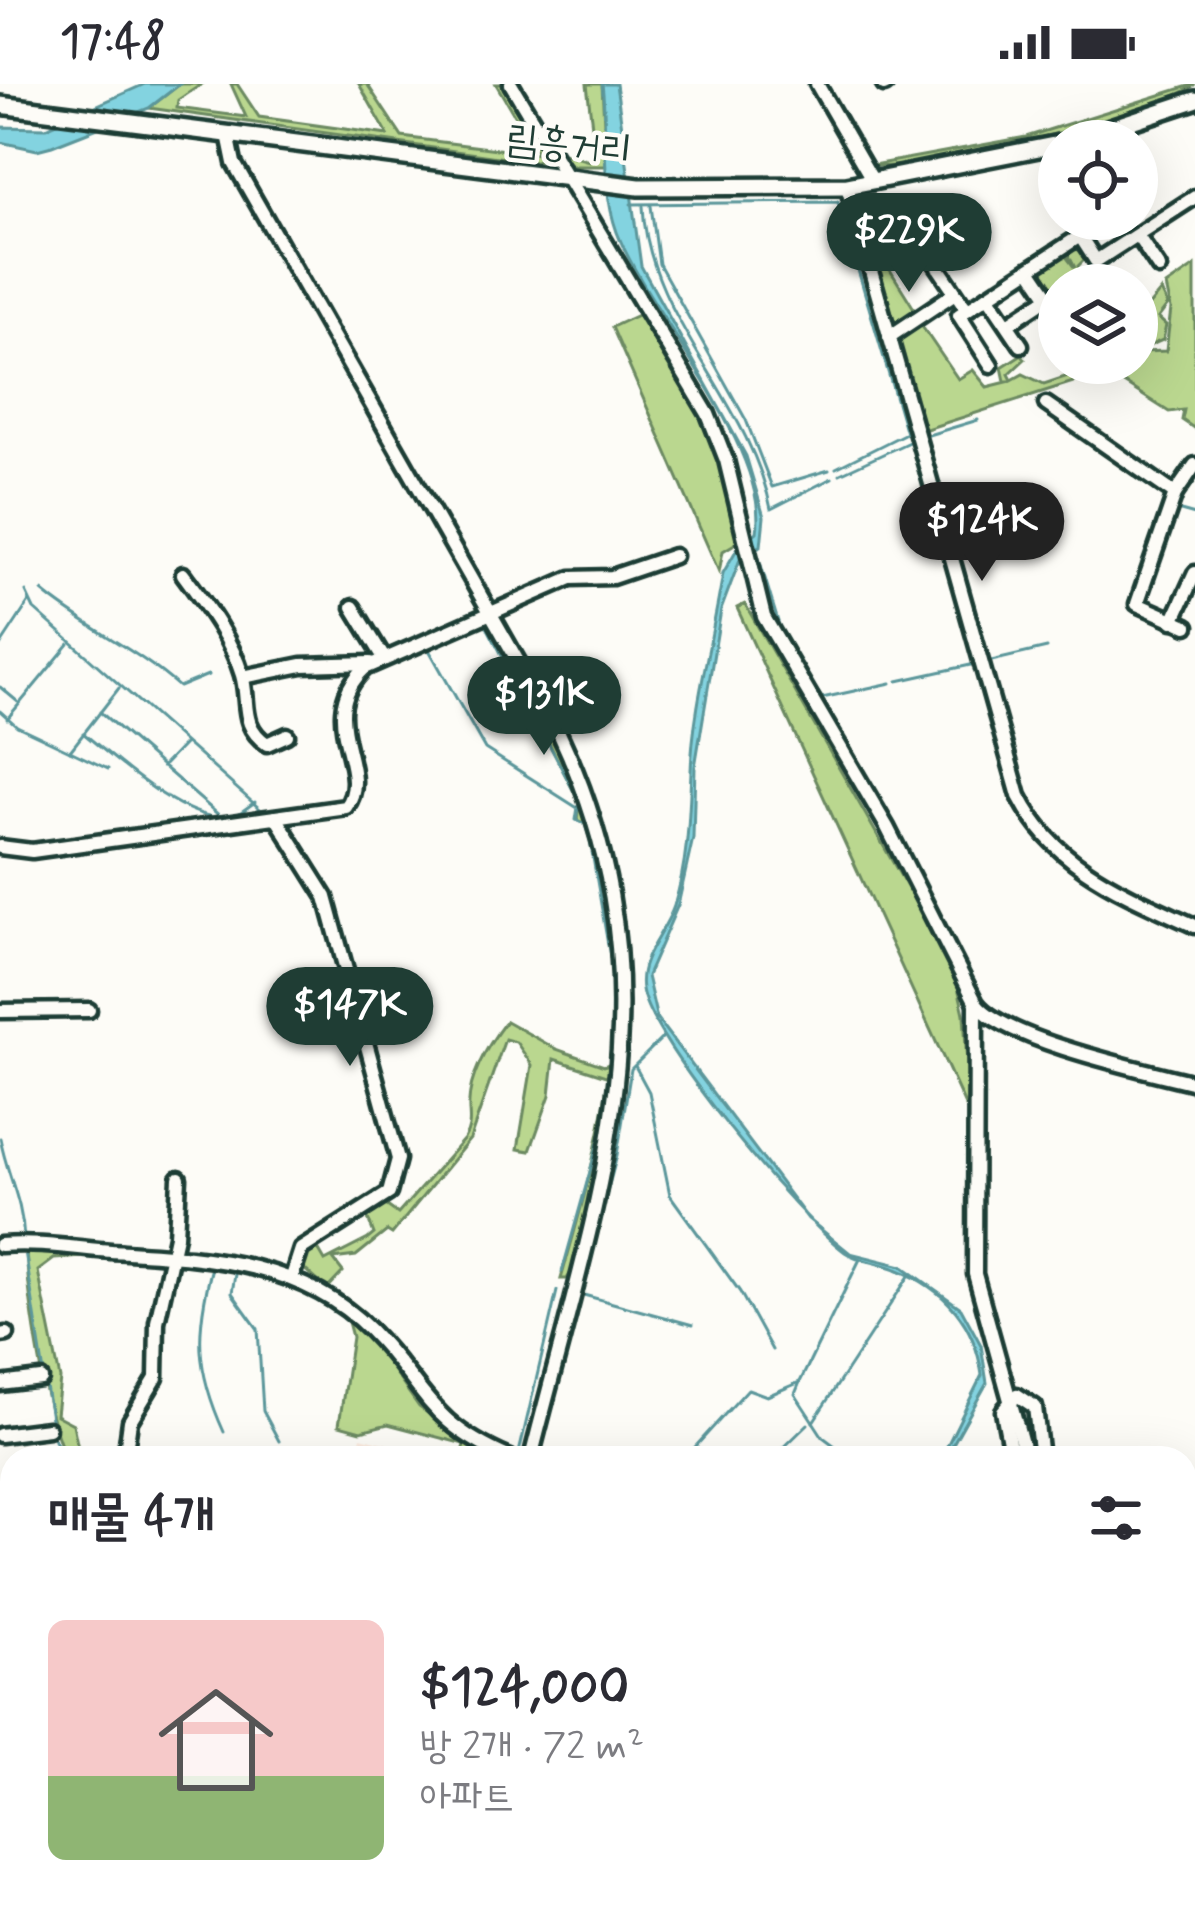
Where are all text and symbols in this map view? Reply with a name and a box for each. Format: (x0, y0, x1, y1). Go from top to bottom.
text: 17:48 (60, 13, 166, 72)
street label: 림흥거리 (504, 114, 634, 178)
map controls (1038, 120, 1158, 384)
button: locate (1038, 120, 1158, 240)
pin: $229K (825, 193, 993, 295)
text: $229K (854, 206, 964, 257)
button: layers (1038, 264, 1158, 384)
pin: $124K (898, 482, 1066, 584)
text: $124K (926, 495, 1038, 546)
pin: $131K (460, 656, 628, 758)
text: $131K (494, 669, 594, 720)
pin: $147K (266, 967, 434, 1069)
text: $147K (293, 980, 407, 1031)
text: 매물 4개 (48, 1485, 215, 1551)
icon: filters (1083, 1485, 1149, 1551)
text: $124,000 (420, 1656, 629, 1722)
icon: home (144, 1668, 288, 1812)
text: 방 2개 · 72 m² (420, 1722, 644, 1773)
text: 아파트 (420, 1773, 514, 1824)

